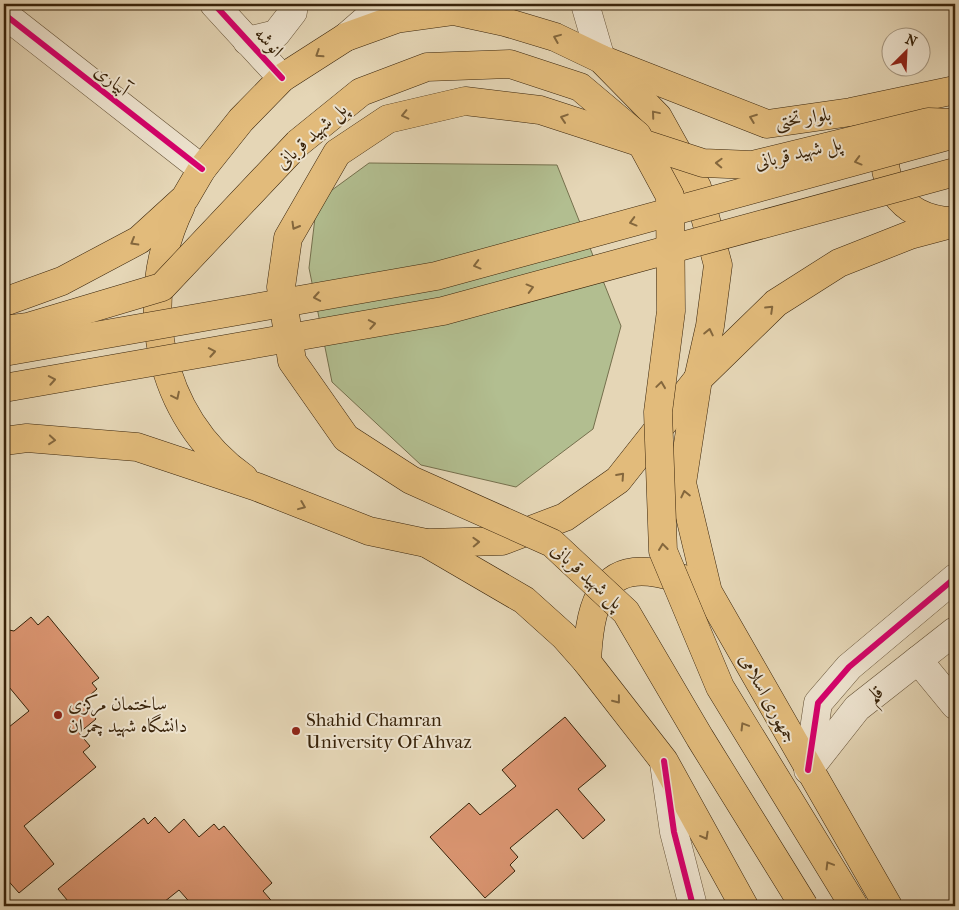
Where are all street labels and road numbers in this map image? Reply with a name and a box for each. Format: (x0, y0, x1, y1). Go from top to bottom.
street label: انوشه (249, 23, 288, 62)
street label: آبیاری (90, 59, 135, 102)
street label: پل شهید قربانی (271, 97, 354, 175)
street label: بلوار تختی (774, 103, 833, 135)
street label: پل شهید قربانی (752, 132, 845, 176)
street label: پل شهید قربانی (545, 538, 628, 616)
street label: جمهوری اسلامی (734, 650, 801, 747)
street label: قلم (862, 681, 893, 714)

